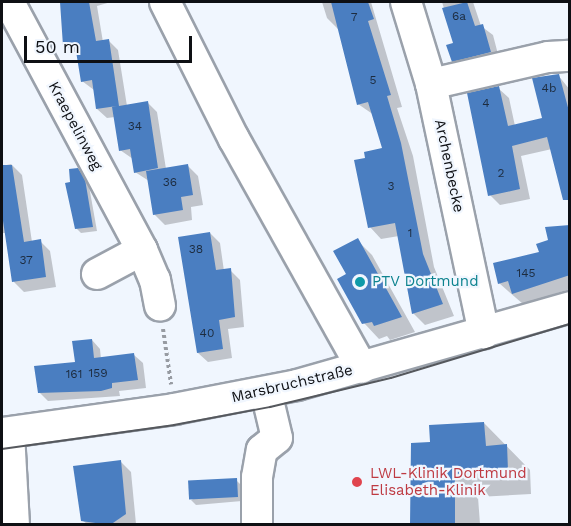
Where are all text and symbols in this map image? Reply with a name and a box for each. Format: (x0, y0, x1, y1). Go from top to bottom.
house number: 6a (452, 10, 466, 24)
house number: 7 (351, 11, 357, 25)
scale bar (27, 24, 195, 62)
text: 50 m (35, 36, 80, 57)
house number: 5 (370, 74, 376, 88)
street label: Kraepelinweg (44, 79, 106, 173)
house number: 4b (542, 82, 556, 96)
house number: 4 (482, 97, 490, 111)
street label: Archenbecke (430, 118, 468, 214)
house number: 34 (128, 120, 142, 134)
house number: 2 (498, 167, 504, 181)
house number: 36 (163, 176, 177, 190)
house number: 3 (388, 180, 394, 194)
house number: 1 (408, 227, 412, 241)
house number: 38 (189, 243, 203, 257)
house number: 37 (19, 254, 33, 268)
house number: 145 (517, 267, 535, 281)
place label: PTV Dortmund (372, 273, 479, 291)
marker: PTV Dortmund (353, 275, 367, 289)
house number: 40 (200, 327, 214, 341)
street label: Marsbruchstraße (230, 361, 354, 407)
house number: 159 (88, 367, 108, 381)
house number: 161 (66, 368, 82, 382)
place label: LWL-Klinik Dortmund Elisabeth-Klinik (370, 464, 527, 499)
marker: LWL-Klinik Dortmund Elisabeth-Klinik (348, 473, 366, 491)

